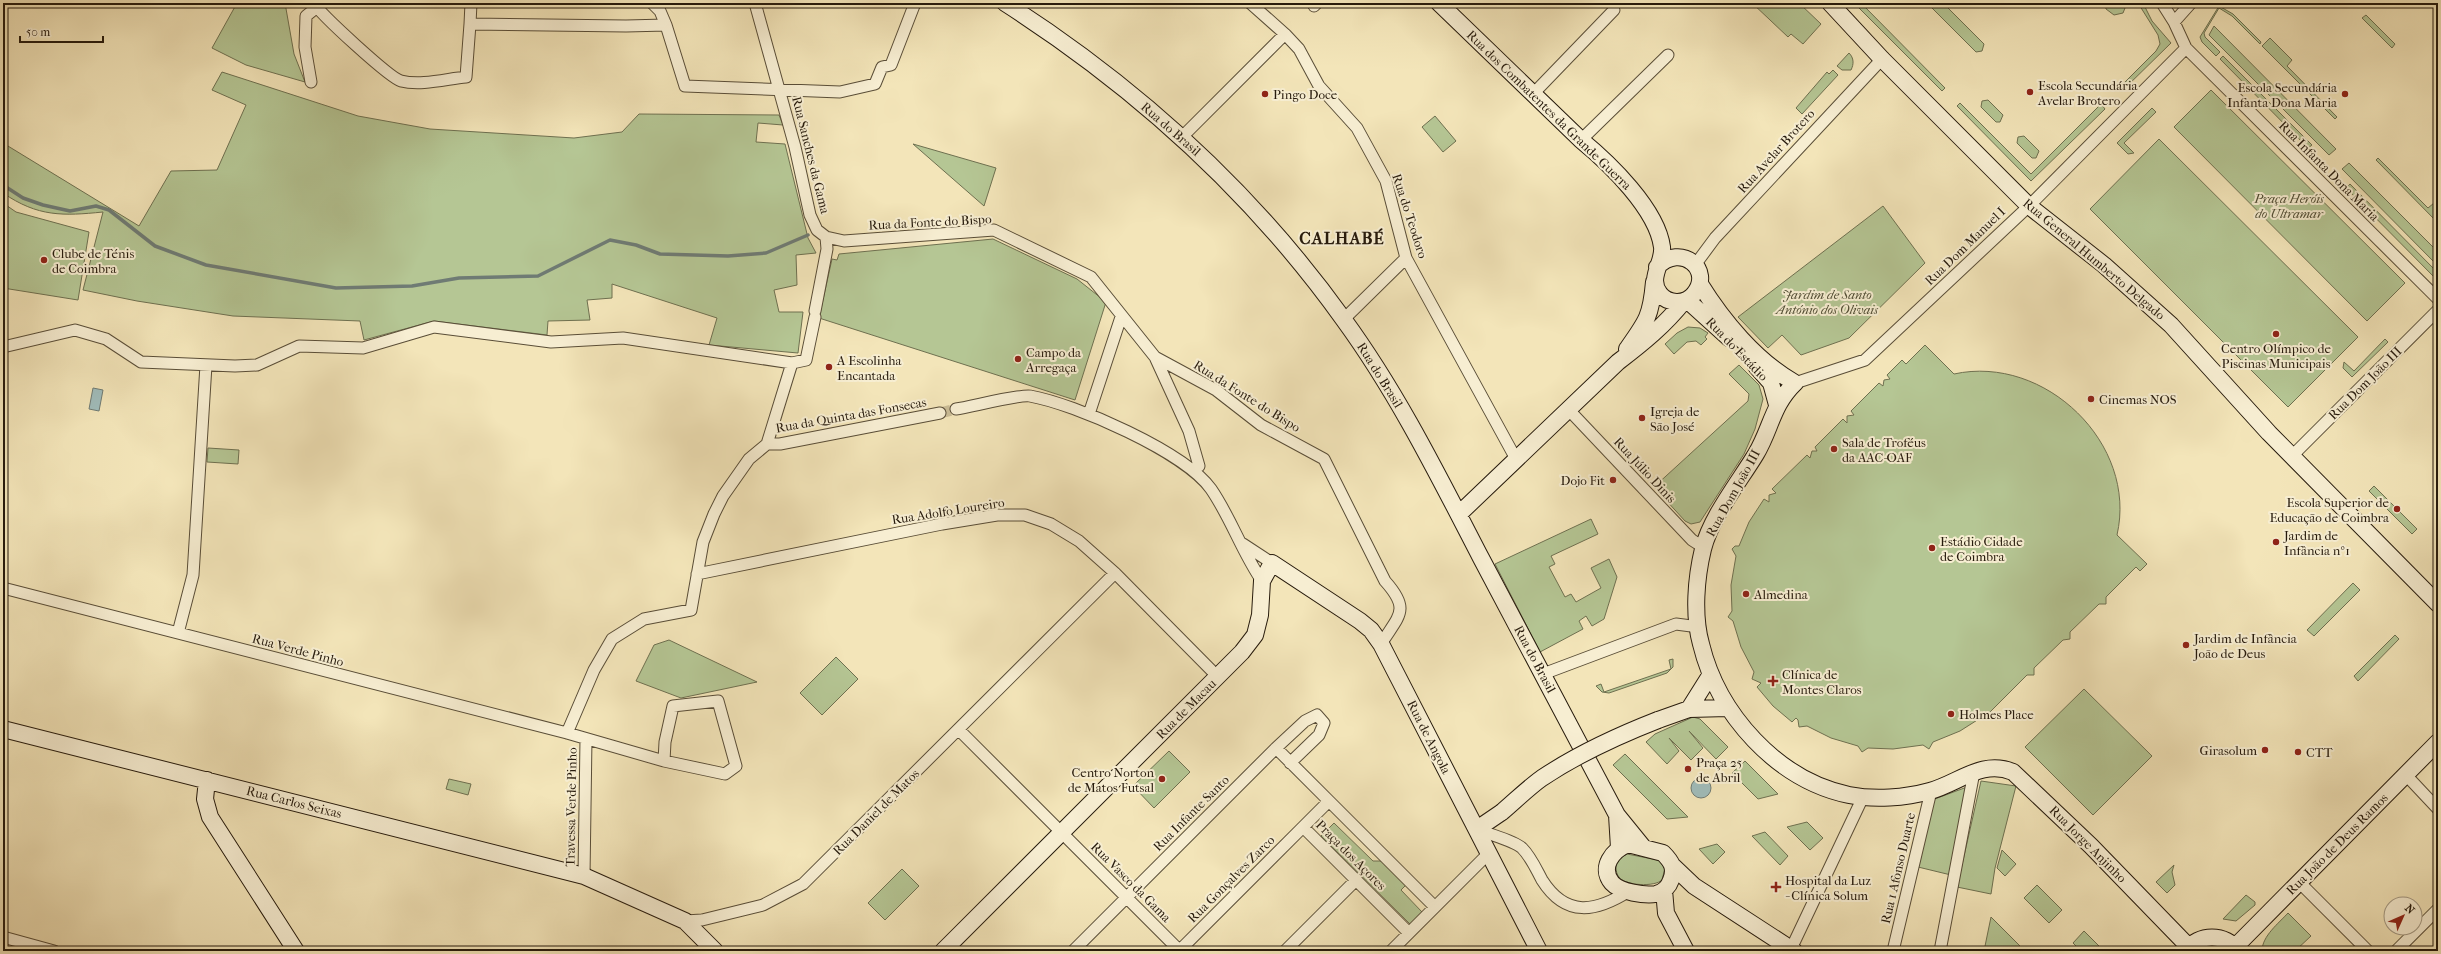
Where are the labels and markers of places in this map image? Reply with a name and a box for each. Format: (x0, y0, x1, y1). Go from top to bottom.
place label: Escola Secundária Avelar Brotero (2037, 78, 2139, 108)
place label: Escola Secundária Infanta Dona Maria (2227, 80, 2338, 110)
place label: Pingo Doce (1273, 87, 1338, 102)
marker: Escola Secundária Avelar Brotero (2025, 87, 2035, 97)
marker: Pingo Doce (1260, 89, 1270, 99)
marker: Escola Secundária Infanta Dona Maria (2340, 89, 2350, 99)
place label: Clube de Ténis de Coimbra (52, 246, 134, 276)
marker: Clube de Ténis de Coimbra (39, 255, 49, 265)
marker: Centro Olímpico de Piscinas Municipais (2271, 329, 2281, 339)
place label: Centro Olímpico de Piscinas Municipais (2221, 341, 2332, 371)
place label: Campo da Arregaça (1025, 345, 1082, 376)
place label: A Escolinha Encantada (836, 353, 902, 383)
marker: Campo da Arregaça (1013, 354, 1023, 364)
marker: A Escolinha Encantada (824, 362, 834, 372)
place label: Cinemas NOS (2099, 392, 2177, 407)
marker: Cinemas NOS (2086, 394, 2096, 404)
place label: Igreja de São José (1650, 404, 1700, 434)
marker: Igreja de São José (1637, 413, 1647, 423)
place label: Sala de Troféus da AAC-OAF (1842, 435, 1926, 465)
marker: Sala de Troféus da AAC-OAF (1829, 444, 1839, 454)
place label: Dojo Fit (1561, 473, 1605, 488)
marker: Dojo Fit (1608, 475, 1618, 485)
place label: Escola Superior de Educação de Coimbra (2269, 495, 2390, 526)
marker: Escola Superior de Educação de Coimbra (2392, 504, 2402, 514)
place label: Jardim de Infância nº1 (2283, 528, 2350, 558)
place label: Estádio Cidade de Coimbra (1940, 534, 2023, 564)
marker: Jardim de Infância nº1 (2271, 537, 2281, 547)
marker: Estádio Cidade de Coimbra (1927, 543, 1937, 553)
place label: Almedina (1753, 587, 1809, 602)
marker: Almedina (1741, 589, 1751, 599)
place label: Jardim de Infância João de Deus (2193, 631, 2298, 661)
marker: Jardim de Infância João de Deus (2181, 640, 2191, 650)
place label: Clínica de Montes Claros (1782, 667, 1862, 697)
marker: Clínica de Montes Claros (1767, 675, 1779, 687)
place label: Holmes Place (1959, 707, 2034, 722)
marker: Holmes Place (1946, 709, 1956, 719)
place label: Girasolum (2199, 743, 2257, 758)
marker: Girasolum (2260, 745, 2270, 755)
place label: CTT (2306, 745, 2333, 760)
marker: CTT (2293, 747, 2303, 757)
place label: Praça 25 de Abril (1696, 755, 1743, 785)
marker: Praça 25 de Abril (1683, 764, 1693, 774)
place label: Centro Norton de Matos Futsal (1068, 765, 1154, 795)
marker: Centro Norton de Matos Futsal (1157, 774, 1167, 784)
place label: Hospital da Luz - Clínica Solum (1785, 873, 1871, 903)
marker: Hospital da Luz - Clínica Solum (1770, 881, 1782, 893)

